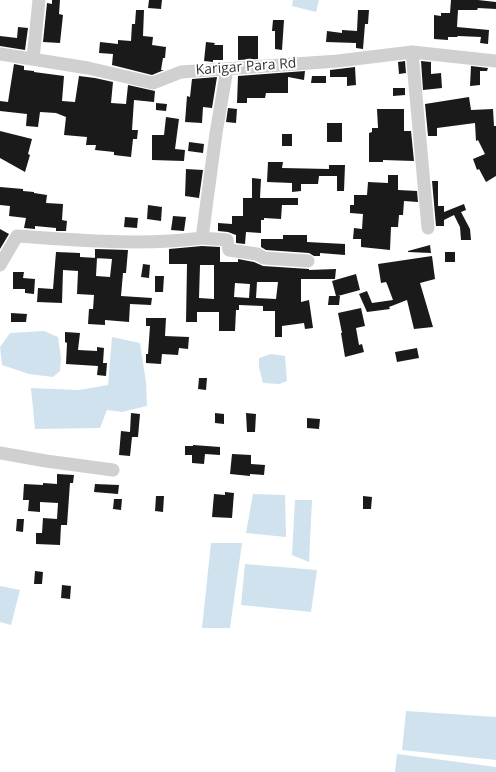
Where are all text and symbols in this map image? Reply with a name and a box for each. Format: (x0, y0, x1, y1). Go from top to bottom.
street label: Karigar Para Rd (195, 55, 297, 79)

